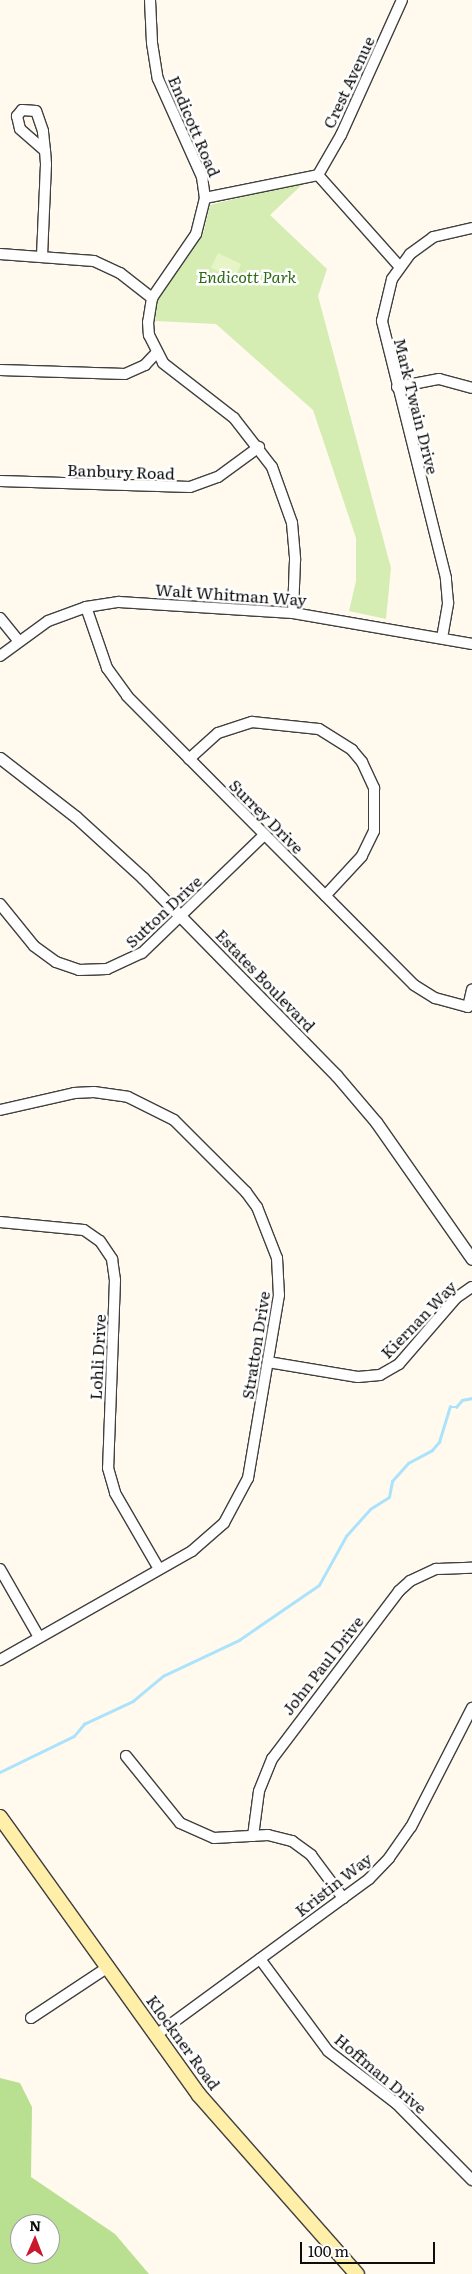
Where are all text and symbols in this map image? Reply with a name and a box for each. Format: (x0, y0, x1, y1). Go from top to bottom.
street label: Crest Avenue (318, 33, 378, 131)
street label: Endicott Road (165, 73, 225, 179)
park label: Endicott Park (198, 266, 296, 286)
street label: Mark Twain Drive (391, 336, 443, 476)
street label: Banbury Road (67, 460, 175, 482)
street label: Walt Whitman Way (155, 579, 307, 609)
street label: Surrey Drive (226, 775, 308, 857)
street label: Sutton Drive (121, 871, 205, 951)
street label: Estates Boulevard (212, 925, 320, 1035)
street label: Kiernan Way (376, 1276, 460, 1362)
street label: Stratton Drive (237, 1290, 273, 1400)
street label: Lohli Drive (85, 1314, 109, 1400)
street label: John Paul Drive (277, 1612, 367, 1718)
street label: Kristin Way (291, 1848, 375, 1920)
street label: Klockner Road (143, 1991, 225, 2093)
street label: Hoffman Drive (331, 2029, 431, 2117)
north arrow (10, 2214, 60, 2264)
text: N (29, 2215, 41, 2235)
scale bar (302, 2232, 437, 2264)
text: 100 m (308, 2239, 349, 2262)

